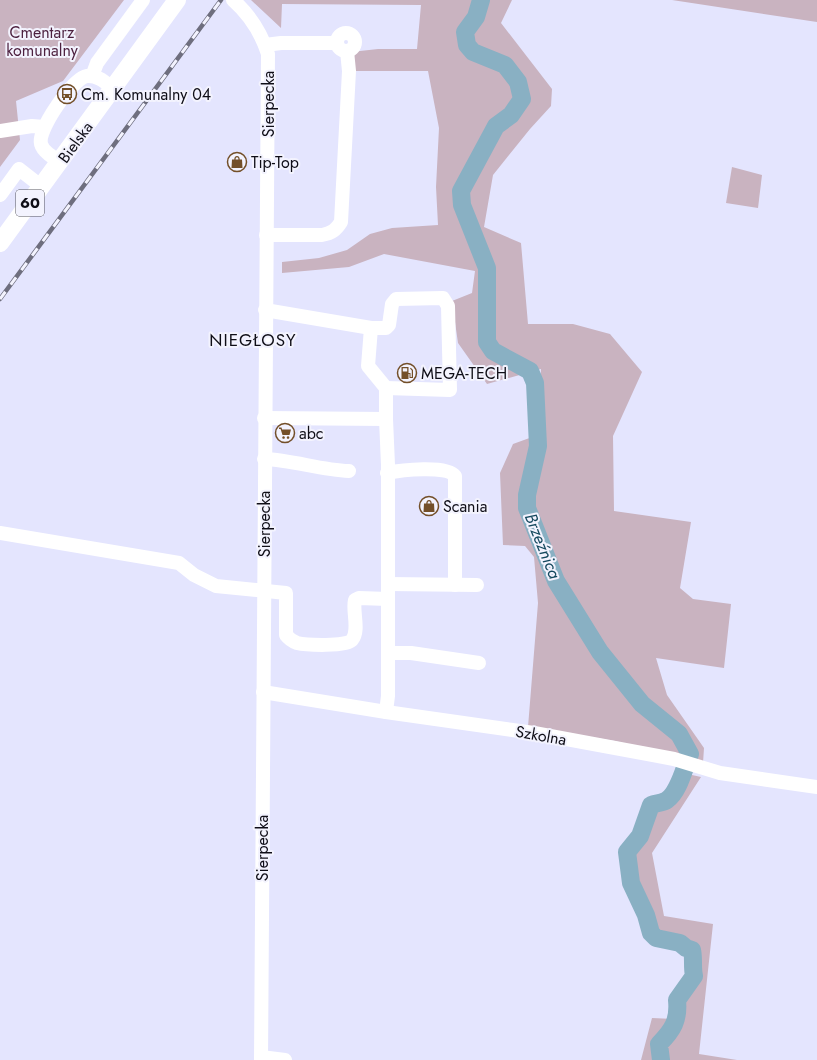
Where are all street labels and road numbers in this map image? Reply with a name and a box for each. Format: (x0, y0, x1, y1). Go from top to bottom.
street label: Sierpecka (257, 71, 280, 137)
street label: Bielska (53, 117, 98, 168)
road number: 60 (16, 190, 44, 216)
street label: Sierpecka (253, 491, 276, 557)
street label: Szkolna (514, 720, 568, 751)
street label: Sierpecka (251, 815, 274, 881)

